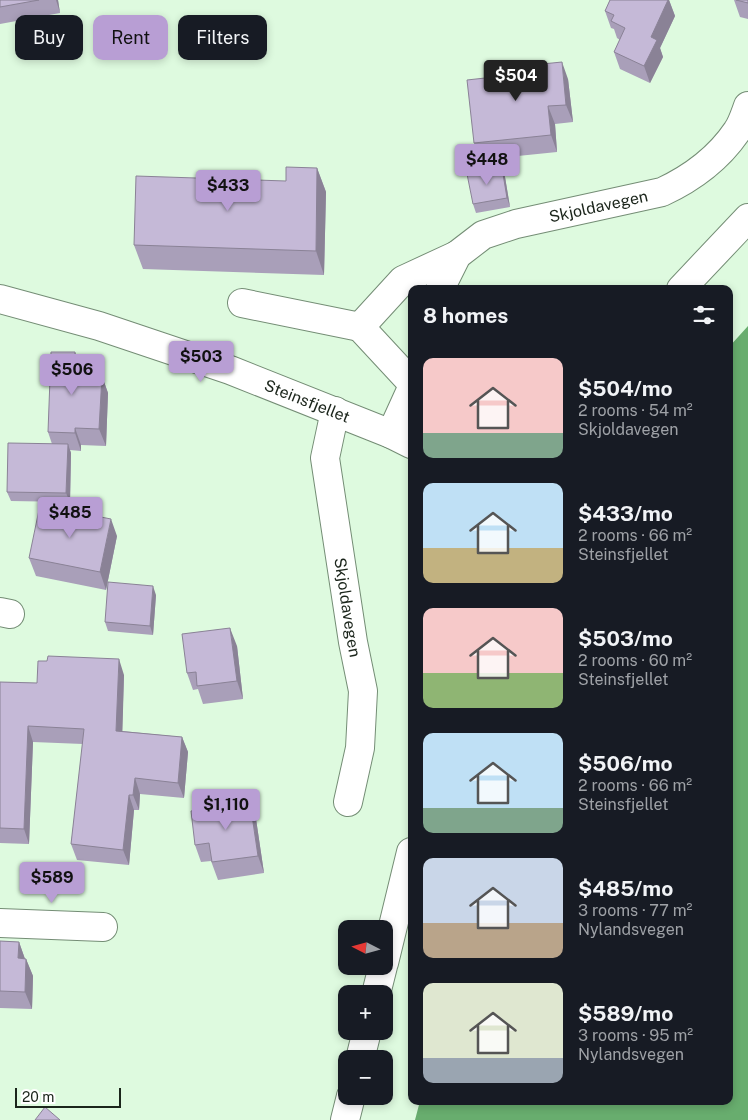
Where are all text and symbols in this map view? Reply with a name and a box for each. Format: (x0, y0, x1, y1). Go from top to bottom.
chip: Buy (15, 15, 83, 60)
chip: Rent (93, 15, 168, 60)
chip: Filters (178, 15, 267, 60)
pin: $504 (486, 59, 546, 102)
text: $504 (495, 66, 537, 85)
pin: $448 (457, 144, 517, 186)
text: $448 (466, 150, 508, 169)
pin: $433 (198, 170, 258, 212)
text: $433 (207, 176, 249, 195)
street label: Skjoldavegen (547, 186, 650, 226)
icon: filters (690, 301, 718, 329)
text: 8 homes (423, 303, 508, 328)
pin: $503 (171, 340, 231, 383)
text: $503 (180, 347, 222, 366)
pin: $506 (42, 354, 102, 396)
text: $506 (51, 360, 93, 379)
street label: Steinsfjellet (262, 375, 353, 426)
text: $504/mo (578, 376, 673, 401)
icon: home (463, 378, 523, 438)
text: 2 rooms · 54 m² (578, 401, 693, 420)
text: Skjoldavegen (578, 420, 678, 439)
pin: $485 (40, 496, 100, 539)
text: $433/mo (578, 501, 673, 526)
text: $485 (49, 503, 91, 522)
icon: home (463, 503, 523, 563)
text: 2 rooms · 66 m² (578, 526, 692, 545)
text: Steinsfjellet (578, 545, 668, 564)
street label: Skjoldavegen (331, 556, 365, 659)
text: $503/mo (578, 626, 673, 651)
icon: home (463, 628, 523, 688)
text: 2 rooms · 60 m² (578, 651, 692, 670)
text: Steinsfjellet (578, 670, 668, 689)
text: $506/mo (578, 751, 673, 776)
icon: home (463, 753, 523, 813)
text: 2 rooms · 66 m² (578, 776, 692, 795)
pin: $1,110 (185, 788, 267, 831)
text: $1,110 (203, 795, 249, 814)
text: Steinsfjellet (578, 795, 668, 814)
pin: $589 (22, 862, 82, 904)
text: $589 (31, 868, 73, 887)
text: $485/mo (578, 876, 673, 901)
icon: home (463, 878, 523, 938)
text: 3 rooms · 77 m² (578, 901, 692, 920)
north arrow (338, 920, 392, 975)
map controls (338, 920, 393, 1105)
text: Nylandsvegen (578, 920, 684, 939)
button: + (338, 985, 393, 1040)
text: $589/mo (578, 1001, 673, 1026)
icon: home (463, 1003, 523, 1063)
text: 3 rooms · 95 m² (578, 1026, 693, 1045)
text: Nylandsvegen (578, 1045, 684, 1064)
button: − (338, 1050, 393, 1105)
scale bar (15, 1085, 121, 1108)
text: 20 m (22, 1089, 54, 1105)

